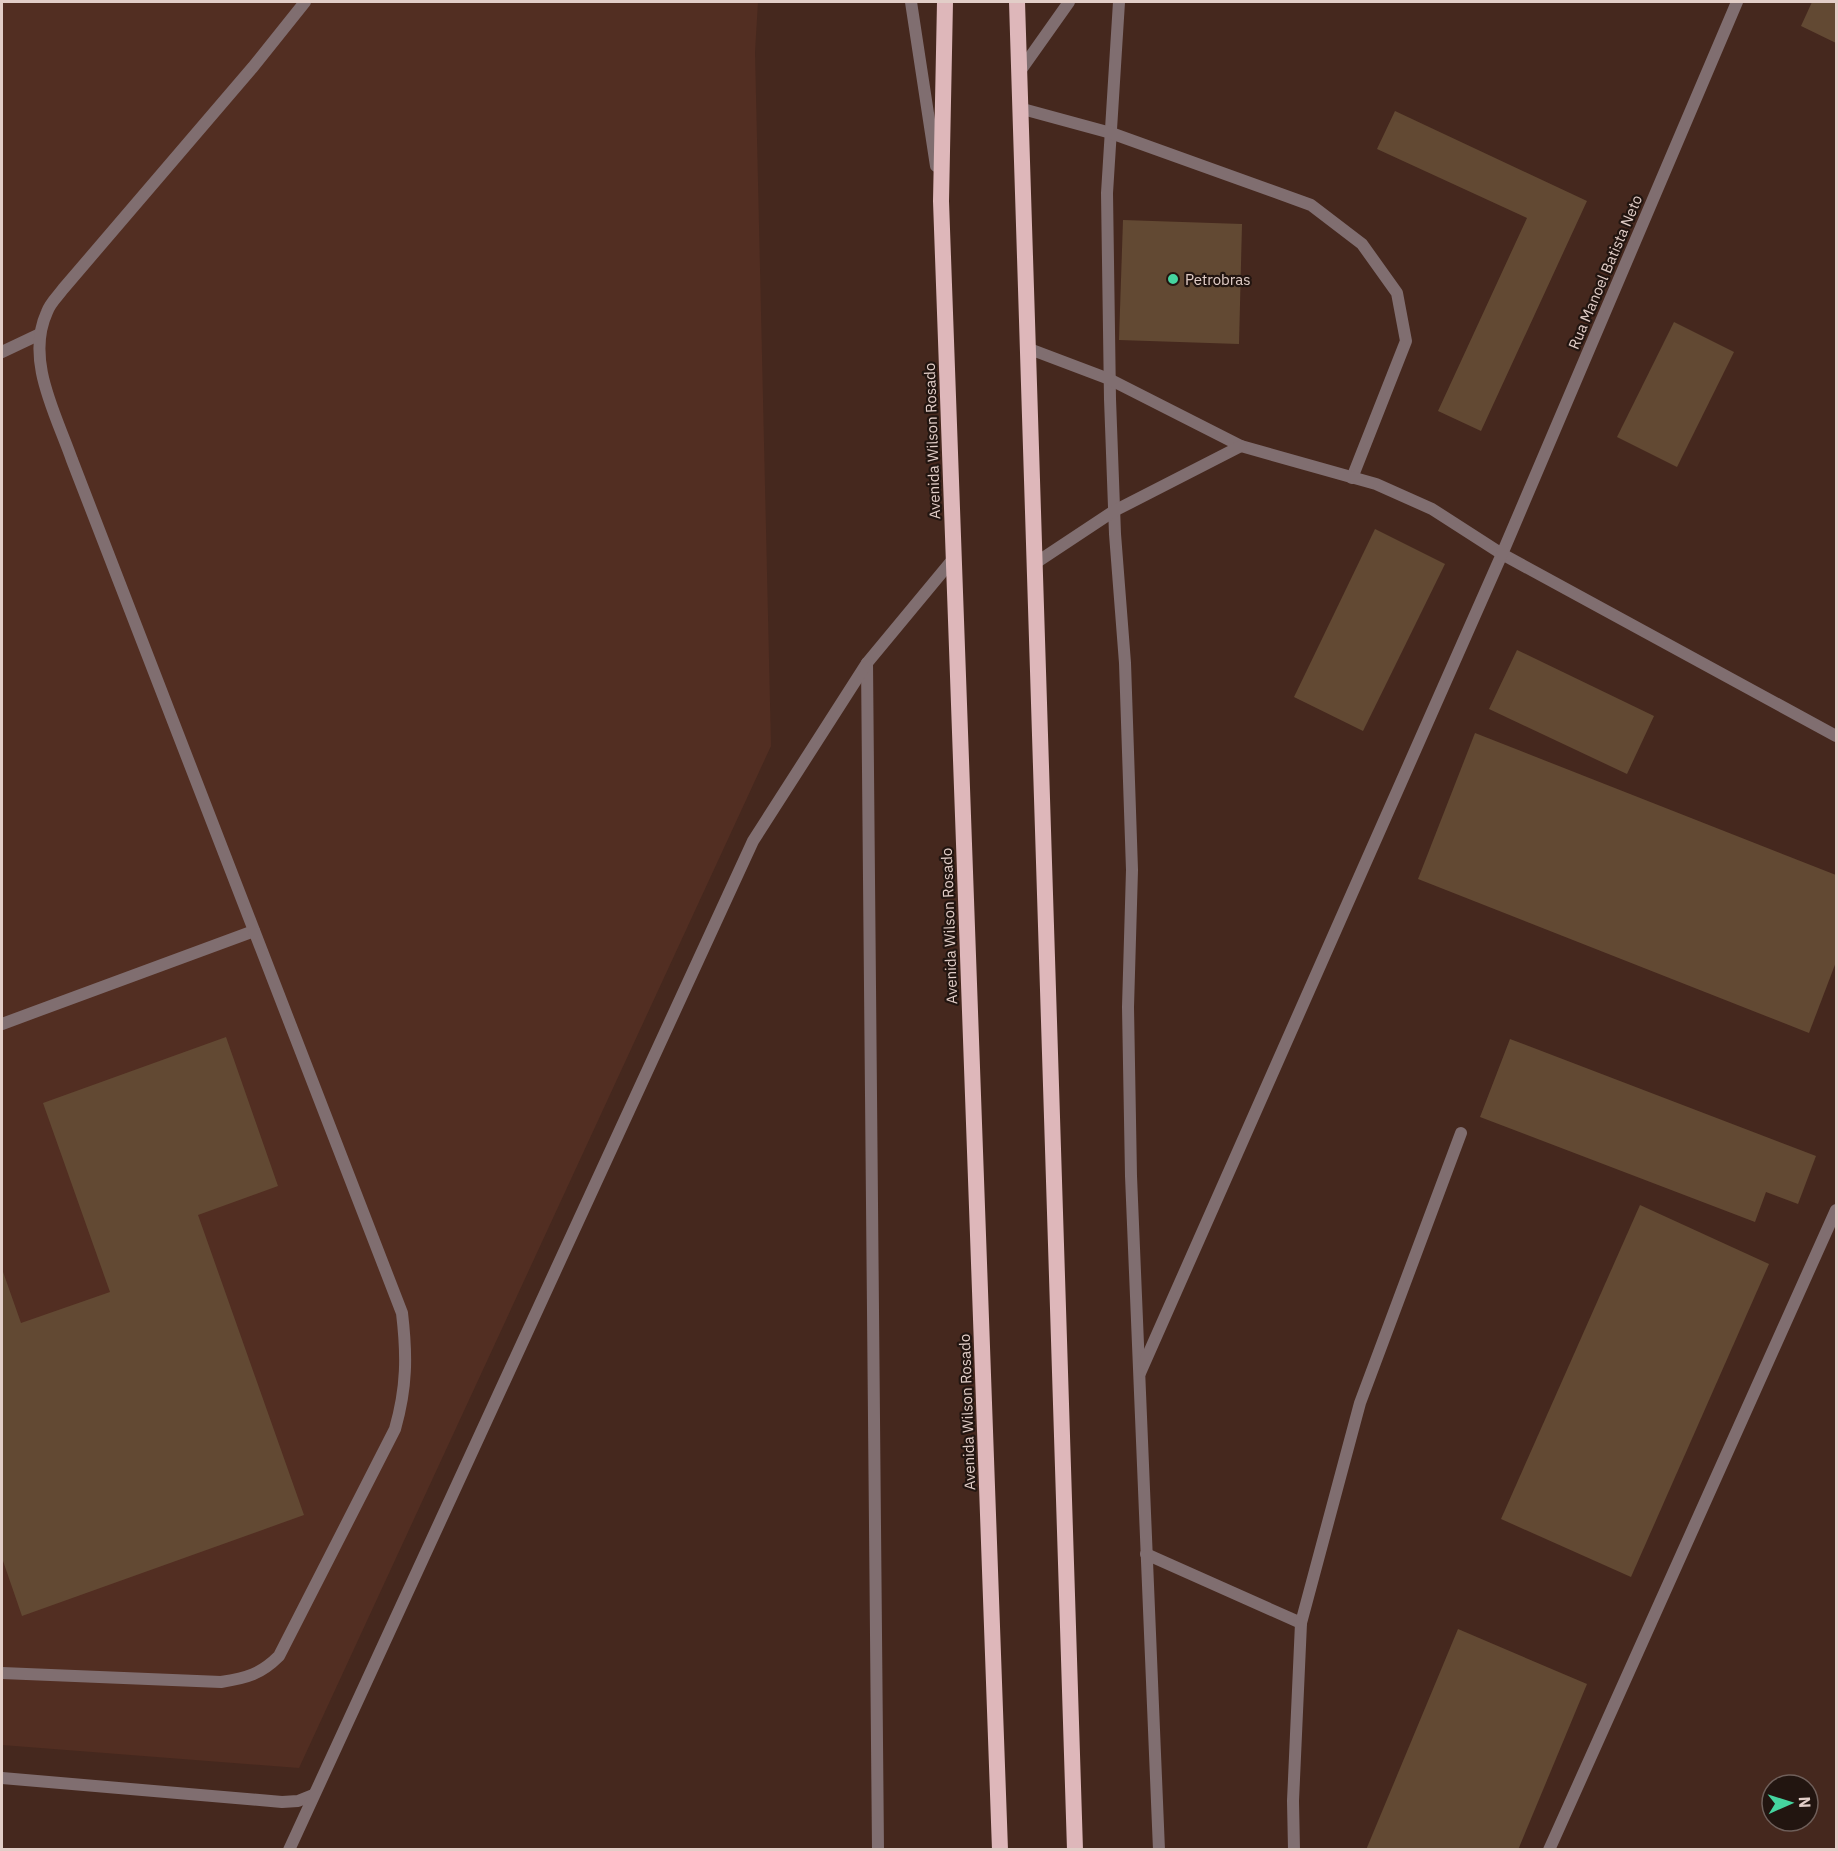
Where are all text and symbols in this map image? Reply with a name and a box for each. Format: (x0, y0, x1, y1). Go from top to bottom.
street label: Rua Manoel Batista Neto (1564, 192, 1646, 352)
place label: Petrobras (1185, 270, 1251, 289)
marker: Petrobras (1166, 272, 1180, 286)
street label: Avenida Wilson Rosado (920, 362, 944, 520)
street label: Avenida Wilson Rosado (937, 847, 961, 1005)
street label: Avenida Wilson Rosado (955, 1333, 979, 1491)
north arrow (1760, 1773, 1820, 1833)
text: N (1795, 1796, 1815, 1809)

